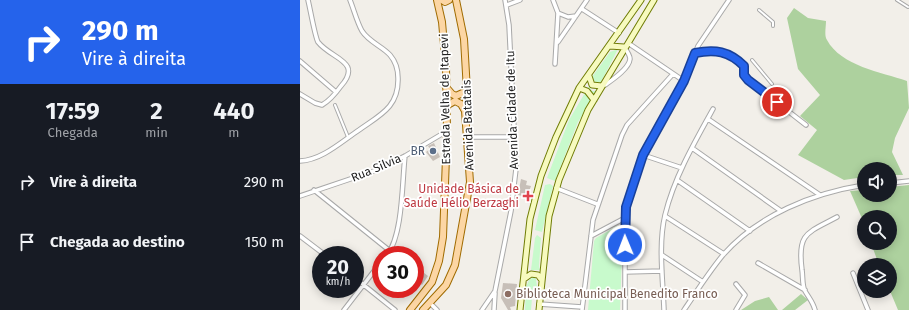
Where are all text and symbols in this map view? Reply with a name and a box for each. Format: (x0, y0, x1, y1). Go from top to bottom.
text: 290 m (82, 14, 159, 47)
icon: right (16, 16, 68, 68)
street label: Estrada Velha de Itapevi (437, 33, 453, 165)
text: Vire à direita (82, 48, 186, 70)
street label: Avenida Cidade de Itu (503, 50, 521, 170)
street label: Avenida Batatais (459, 79, 477, 171)
pin (760, 85, 794, 119)
icon: arrive (766, 91, 788, 113)
text: 17:59 (46, 97, 100, 125)
text: 2 (150, 97, 163, 125)
text: 440 (213, 97, 254, 125)
text: Chegada (48, 125, 98, 140)
text: min (145, 125, 168, 140)
text: m (228, 125, 239, 140)
place label: BR (410, 144, 425, 158)
marker: BR (428, 146, 438, 156)
street label: Rua Silvia (349, 151, 403, 185)
map controls (857, 162, 897, 298)
button: sound (857, 162, 897, 202)
icon: right (16, 171, 38, 193)
text: Vire à direita (50, 173, 137, 191)
text: 290 m (244, 173, 284, 191)
place label: Unidade Básica de Saúde Hélio Berzaghi (404, 182, 519, 210)
marker: Unidade Básica de Saúde Hélio Berzaghi (522, 190, 534, 202)
button: search (857, 210, 897, 250)
position arrow (604, 224, 646, 266)
icon: arrive (16, 231, 38, 253)
text: Chegada ao destino (50, 233, 185, 251)
text: 150 m (245, 233, 284, 251)
speed limit sign: 30 (372, 246, 424, 298)
text: 20 (327, 255, 349, 279)
button: layers (857, 258, 897, 298)
text: km/h (326, 276, 350, 288)
place label: Biblioteca Municipal Benedito Franco (516, 287, 718, 301)
marker: Biblioteca Municipal Benedito Franco (503, 289, 513, 299)

